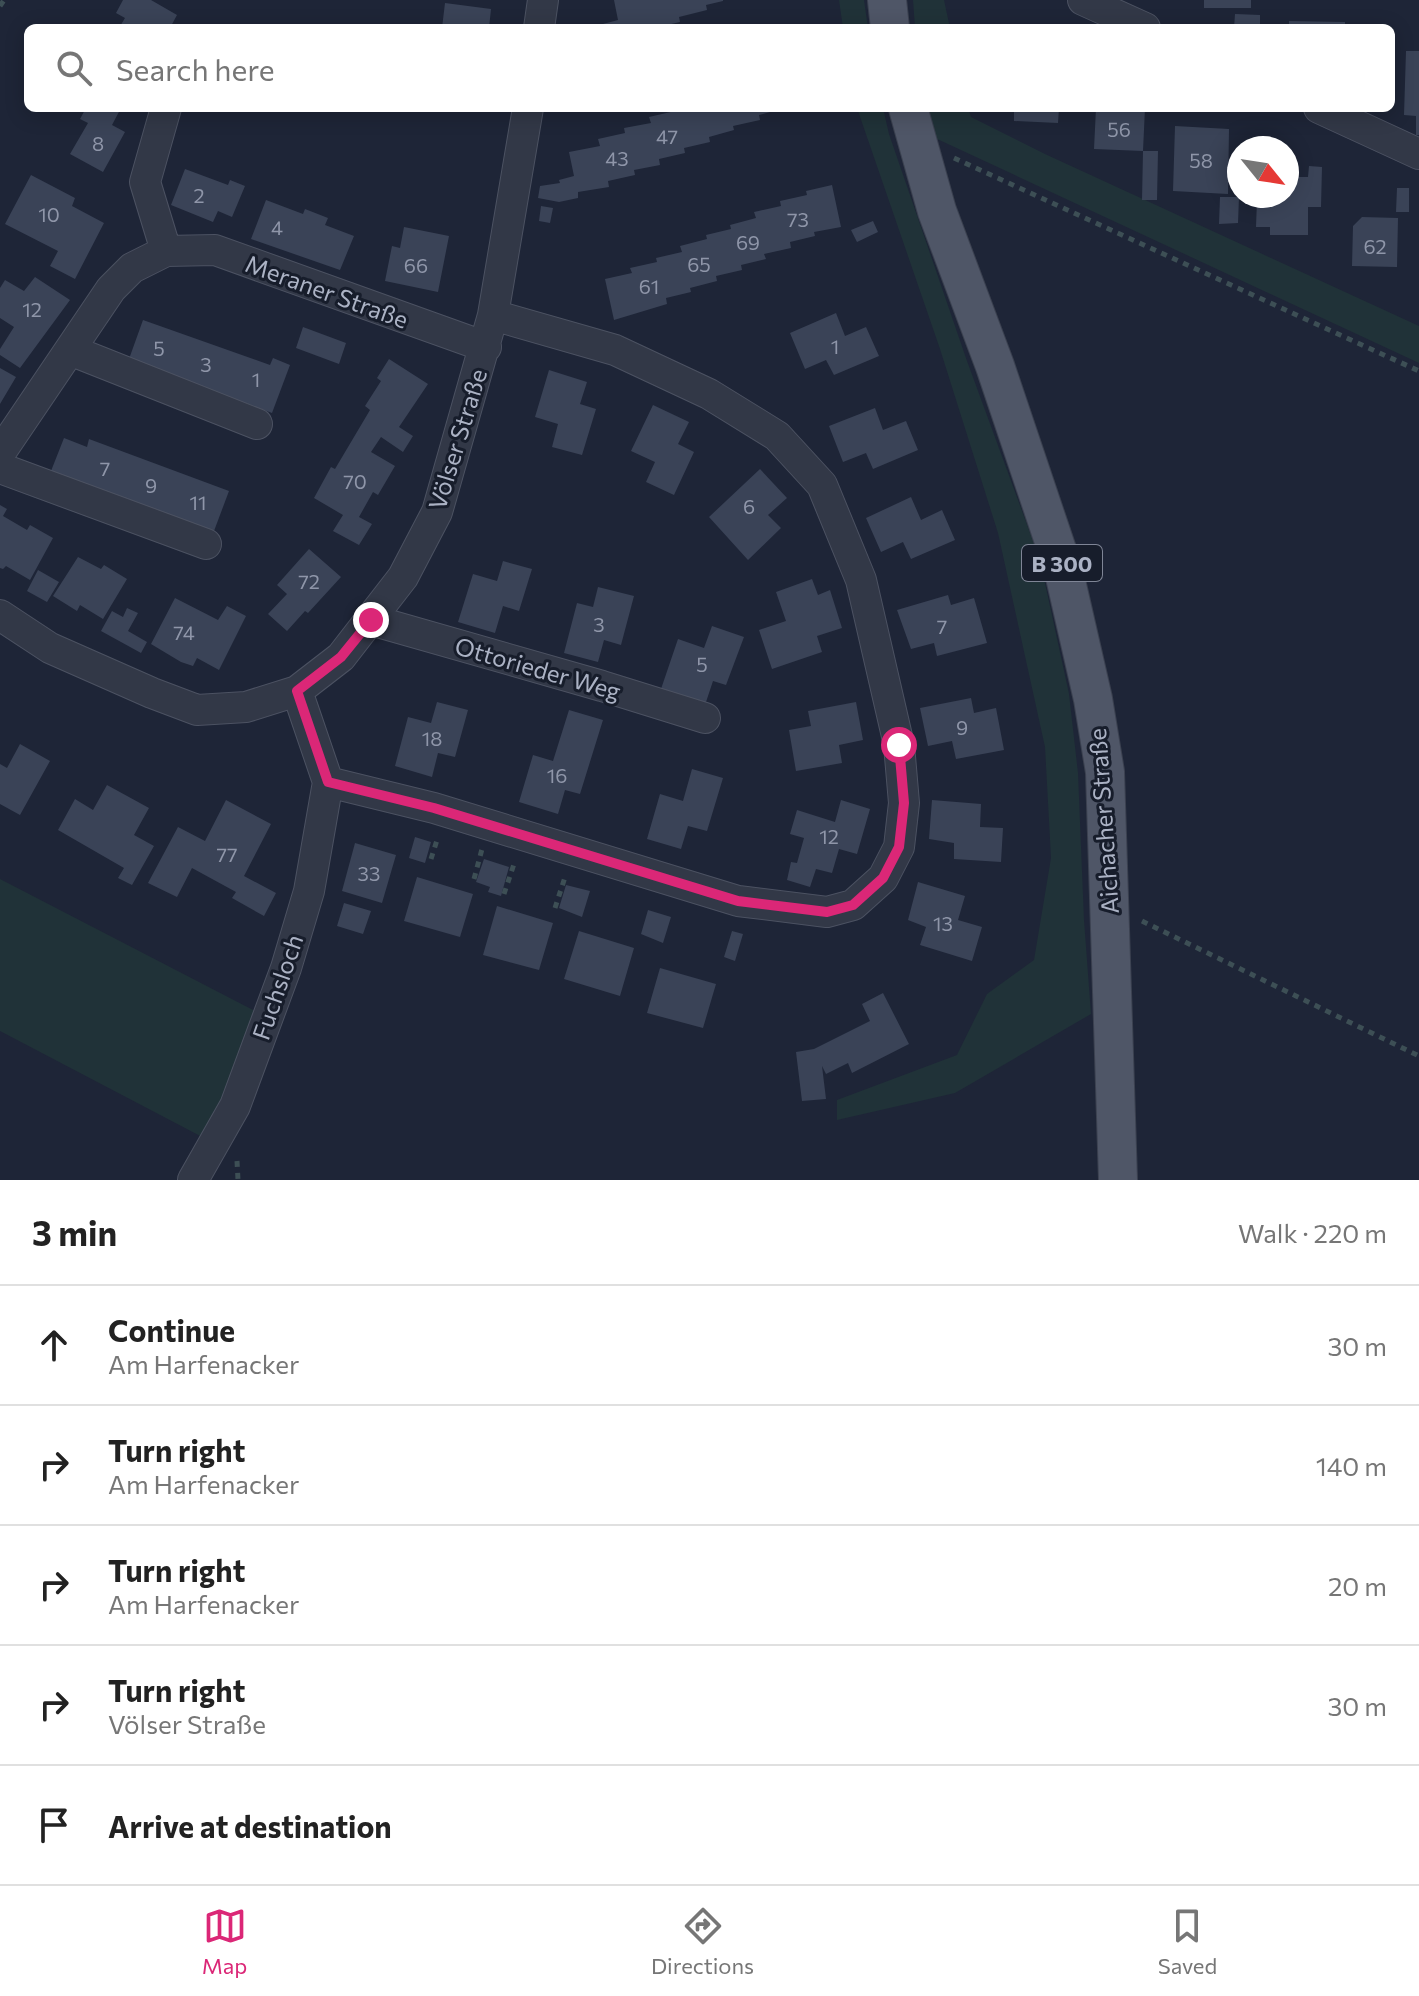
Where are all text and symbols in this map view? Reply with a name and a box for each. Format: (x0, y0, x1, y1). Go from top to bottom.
search box (24, 24, 1395, 112)
icon: search (52, 46, 96, 90)
text: Search here (116, 50, 275, 87)
house number: 56 (1107, 117, 1131, 141)
house number: 47 (656, 124, 678, 148)
house number: 8 (92, 131, 104, 155)
north arrow (1227, 136, 1299, 208)
house number: 43 (605, 146, 629, 170)
house number: 58 (1189, 148, 1213, 172)
house number: 2 (193, 183, 205, 207)
house number: 10 (38, 202, 60, 226)
house number: 73 (787, 207, 809, 231)
house number: 4 (271, 215, 283, 239)
house number: 69 (736, 230, 760, 254)
house number: 62 (1363, 234, 1387, 258)
street label: Meraner Straße (242, 248, 412, 334)
house number: 65 (687, 252, 711, 276)
house number: 66 (404, 253, 428, 277)
house number: 61 (639, 274, 659, 298)
house number: 12 (22, 297, 42, 321)
house number: 1 (831, 334, 839, 358)
house number: 5 (153, 336, 165, 360)
house number: 3 (200, 352, 212, 376)
street label: Völser Straße (422, 365, 492, 513)
house number: 1 (252, 367, 260, 391)
house number: 7 (100, 456, 110, 480)
house number: 70 (343, 469, 367, 493)
house number: 9 (145, 473, 157, 497)
house number: 11 (189, 490, 207, 514)
house number: 6 (743, 494, 755, 518)
road number: B 300 (1022, 545, 1102, 581)
house number: 72 (298, 569, 320, 593)
route end (353, 602, 389, 638)
house number: 3 (593, 612, 605, 636)
house number: 7 (937, 614, 947, 638)
house number: 74 (173, 620, 195, 644)
street label: Ottorieder Weg (452, 630, 624, 706)
house number: 5 (696, 652, 708, 676)
house number: 9 (956, 715, 968, 739)
house number: 18 (422, 726, 442, 750)
route start (881, 727, 917, 763)
street label: Aichacher Straße (1082, 727, 1124, 915)
house number: 16 (547, 763, 567, 787)
house number: 12 (819, 824, 839, 848)
house number: 77 (216, 842, 238, 866)
house number: 33 (358, 861, 380, 885)
house number: 13 (933, 911, 953, 935)
street label: Fuchsloch (245, 931, 309, 1043)
text: 3 min (32, 1211, 117, 1253)
text: Walk · 220 m (1238, 1217, 1387, 1248)
text: Continue (108, 1311, 235, 1348)
icon: ahead (32, 1323, 76, 1367)
text: 30 m (1328, 1330, 1387, 1361)
text: Am Harfenacker (108, 1348, 299, 1379)
text: Turn right (108, 1431, 245, 1468)
icon: right (32, 1443, 76, 1487)
text: 140 m (1316, 1450, 1387, 1481)
text: Am Harfenacker (108, 1468, 299, 1499)
text: Turn right (108, 1551, 245, 1588)
icon: right (32, 1563, 76, 1607)
text: 20 m (1328, 1570, 1387, 1601)
text: Am Harfenacker (108, 1588, 299, 1619)
text: Turn right (108, 1671, 245, 1708)
icon: right (32, 1683, 76, 1727)
text: 30 m (1328, 1690, 1387, 1721)
text: Völser Straße (108, 1708, 266, 1739)
icon: arrive (32, 1803, 76, 1847)
text: Arrive at destination (108, 1807, 392, 1844)
tab: Map (202, 1904, 247, 1979)
tab: Directions (651, 1904, 754, 1979)
tab: Saved (1158, 1904, 1217, 1979)

